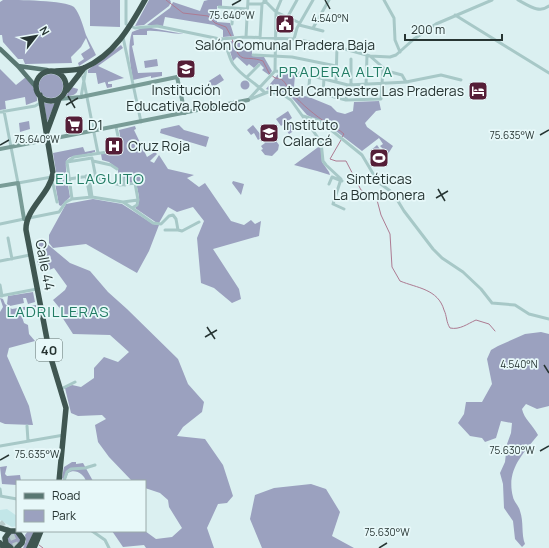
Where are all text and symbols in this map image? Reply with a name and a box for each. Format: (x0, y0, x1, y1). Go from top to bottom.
text: 75.640°W (209, 8, 255, 22)
text: 4.540°N (311, 11, 349, 25)
public building icon: Salón Comunal Pradera Baja (274, 13, 296, 35)
north arrow (16, 16, 56, 56)
scale bar (405, 16, 502, 42)
text: 200 m (411, 21, 445, 38)
text: N (37, 23, 54, 38)
place label: Salón Comunal Pradera Baja (195, 35, 375, 54)
school or university icon: Institución Educativa Robledo (175, 58, 197, 80)
district label: PRADERA ALTA (279, 61, 393, 82)
place label: Institución Educativa Robledo (126, 80, 246, 115)
hotel icon: Hotel Campestre Las Praderas (467, 80, 489, 102)
place label: Hotel Campestre Las Praderas (269, 81, 464, 100)
supermarket icon: D1 (63, 114, 85, 136)
place label: D1 (88, 115, 103, 134)
place label: Instituto Calarcá (283, 115, 338, 150)
school or university icon: Instituto Calarcá (258, 122, 280, 144)
text: 75.635°W (490, 128, 535, 142)
text: 75.640°W (14, 132, 60, 146)
hospital icon: Cruz Roja (103, 135, 125, 157)
place label: Cruz Roja (128, 136, 190, 155)
sports icon: Sintéticas La Bombonera (368, 147, 390, 169)
district label: EL LAGUITO (55, 168, 145, 189)
place label: Sintéticas La Bombonera (333, 169, 425, 204)
street label: Calle 44 (31, 238, 60, 292)
district label: LADRILLERAS (7, 301, 109, 322)
road number: 40 (36, 339, 62, 361)
text: 4.540°N (500, 357, 538, 371)
text: 75.630°W (489, 443, 535, 457)
text: 75.635°W (15, 447, 60, 461)
legend (16, 480, 146, 532)
text: Road (52, 487, 80, 504)
text: Park (52, 507, 77, 524)
text: 75.630°W (364, 525, 410, 539)

